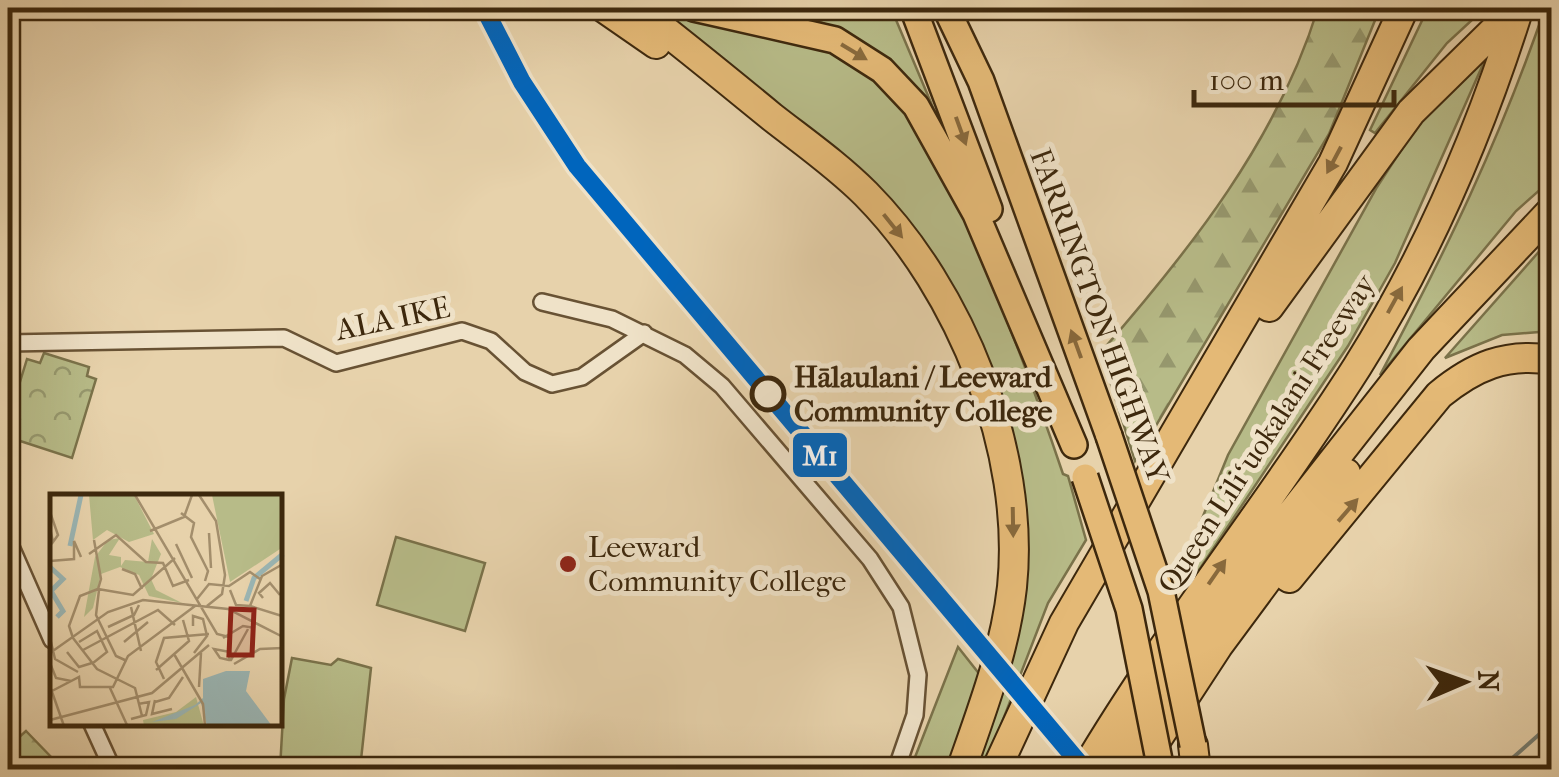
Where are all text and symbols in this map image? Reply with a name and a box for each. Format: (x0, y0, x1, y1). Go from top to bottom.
one-way arrow (840, 42, 868, 60)
scale bar (1194, 45, 1394, 107)
text: 100 m (1209, 63, 1284, 98)
one-way arrow (954, 116, 969, 146)
street label: FARRINGTON HIGHWAY (1022, 144, 1176, 489)
one-way arrow (1326, 145, 1343, 174)
one-way arrow (882, 213, 903, 238)
street label: Queen Liliʻuokalani Freeway (1151, 267, 1384, 600)
one-way arrow (1386, 286, 1403, 315)
street label: ALA IKE (332, 290, 453, 348)
one-way arrow (1068, 329, 1083, 359)
place label: Hālaulani / Leeward Community College (794, 360, 1053, 429)
marker: Hālaulani / Leeward Community College (751, 377, 785, 411)
line badge: M1 (791, 431, 849, 479)
text: M1 (802, 439, 838, 472)
inset map (50, 494, 282, 727)
one-way arrow (1337, 498, 1359, 523)
one-way arrow (1005, 507, 1021, 539)
place label: Leeward Community College (588, 530, 846, 599)
marker: Leeward Community College (557, 553, 579, 575)
one-way arrow (1207, 559, 1226, 585)
north arrow (1414, 632, 1514, 732)
text: N (1472, 670, 1505, 693)

